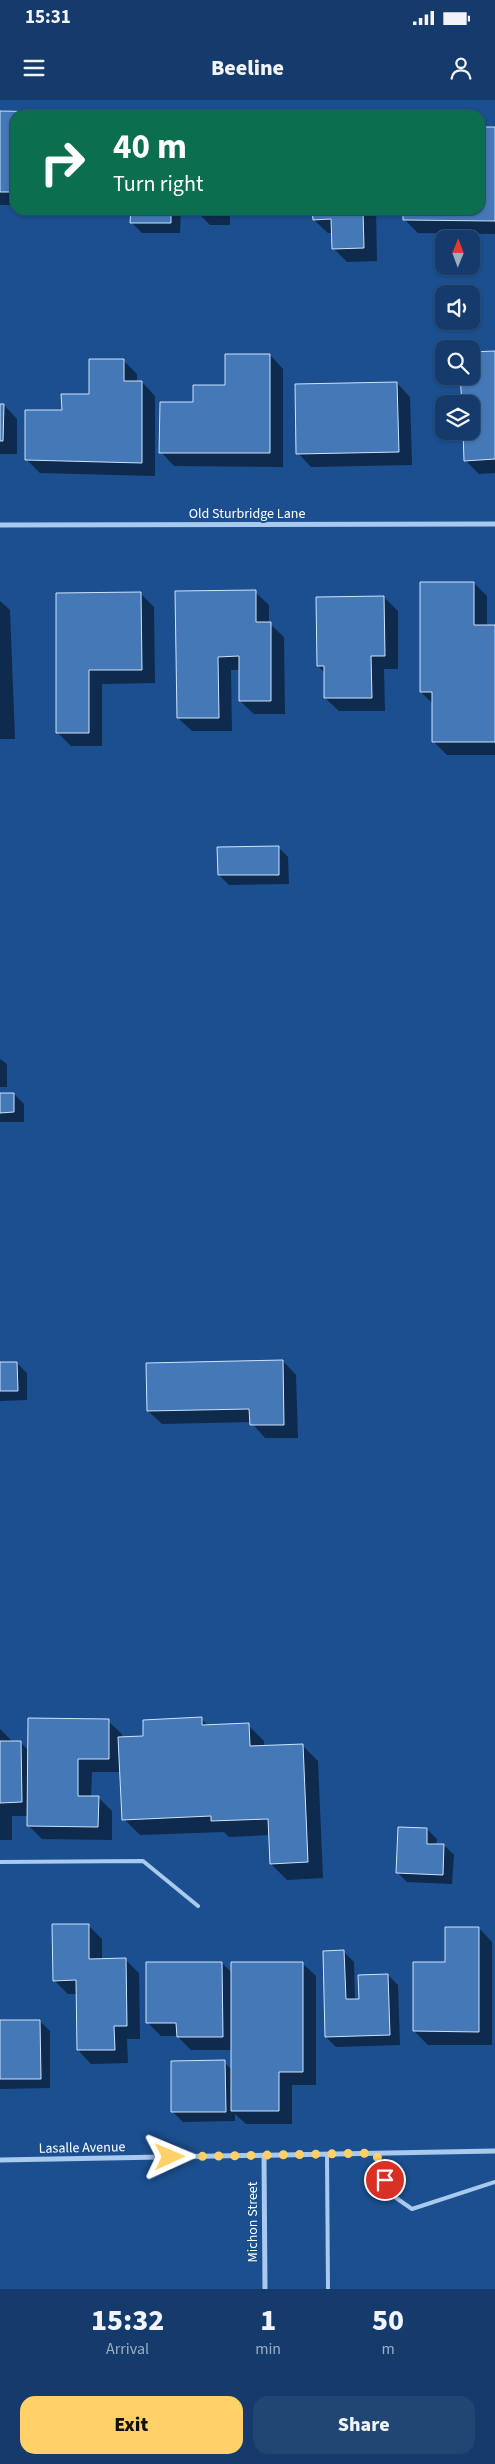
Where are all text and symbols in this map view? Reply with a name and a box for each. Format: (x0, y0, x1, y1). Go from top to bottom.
text: 15:31 (25, 4, 71, 31)
text: Beeline (211, 52, 284, 84)
icon: menu (20, 54, 48, 82)
icon: person (447, 54, 475, 82)
text: 40 m (113, 122, 187, 172)
icon: right (30, 130, 95, 195)
text: Turn right (113, 168, 203, 200)
north arrow (435, 230, 480, 275)
map controls (435, 230, 480, 440)
button: sound (435, 285, 480, 330)
button: search (435, 340, 480, 385)
button: layers (435, 395, 480, 440)
street label: Old Sturbridge Lane (189, 504, 305, 524)
position arrow (143, 2130, 195, 2182)
street label: Lasalle Avenue (38, 2137, 126, 2159)
pin (364, 2159, 406, 2201)
icon: arrive (371, 2166, 399, 2194)
street label: Michon Street (243, 2181, 263, 2262)
text: 15:32 (91, 2299, 164, 2342)
text: 1 (260, 2299, 276, 2342)
text: 50 (372, 2299, 404, 2342)
text: Arrival (106, 2338, 149, 2360)
text: min (255, 2338, 281, 2360)
text: m (381, 2338, 395, 2360)
button: Exit (20, 2396, 243, 2454)
button: Share (253, 2396, 475, 2454)

